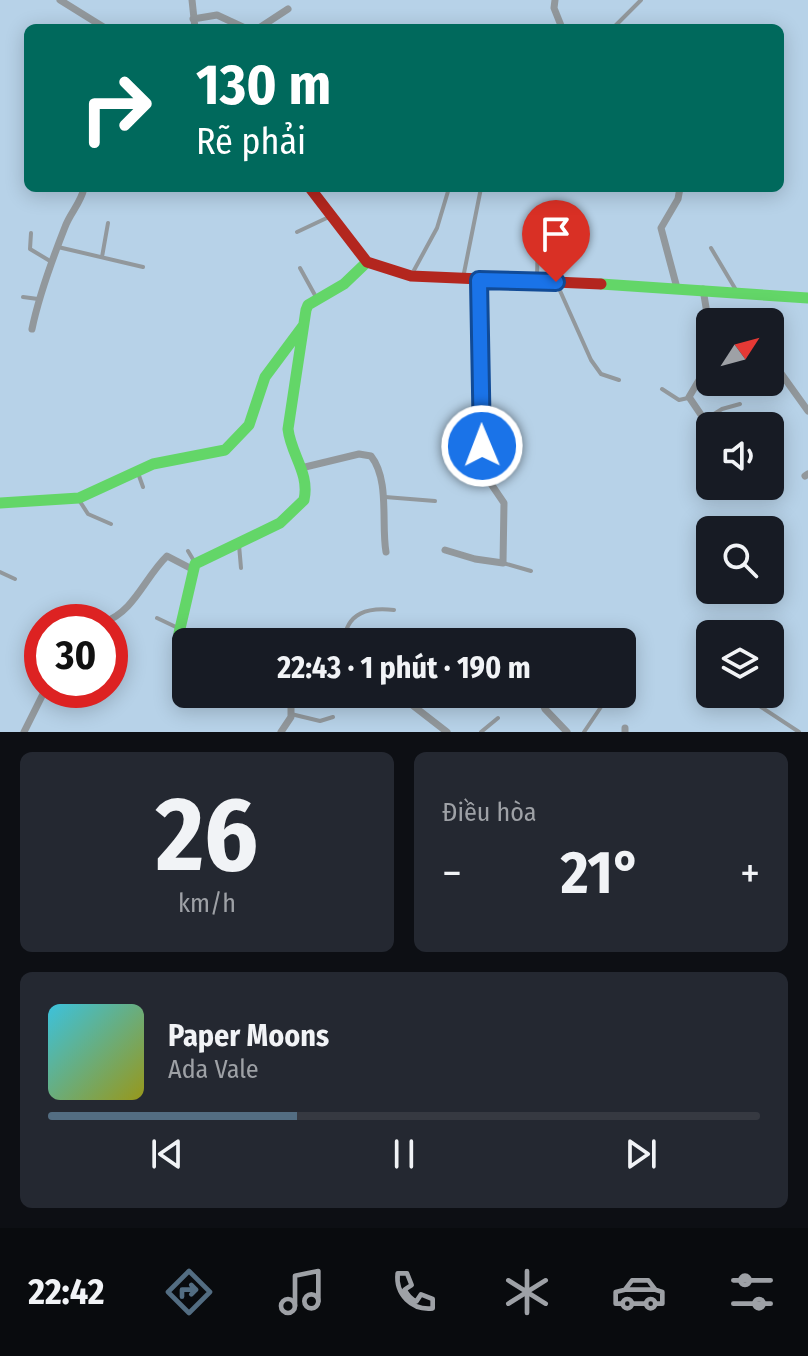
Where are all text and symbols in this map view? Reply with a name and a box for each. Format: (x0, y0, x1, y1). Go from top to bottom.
text: 130 m (196, 52, 331, 119)
icon: right (64, 56, 168, 160)
text: Rẽ phải (196, 120, 306, 164)
pin (522, 200, 590, 282)
icon: arrive (534, 212, 578, 256)
north arrow (696, 308, 784, 396)
map controls (696, 308, 784, 708)
position arrow (440, 404, 524, 488)
button: sound (696, 412, 784, 500)
button: search (696, 516, 784, 604)
speed limit sign: 30 (24, 604, 128, 708)
button: layers (696, 620, 784, 708)
text: 22:43 · 1 phút · 190 m (277, 650, 531, 686)
text: 26 (156, 773, 258, 898)
text: Điều hòa (442, 797, 536, 828)
text: 21° (561, 837, 641, 909)
text: − (442, 847, 462, 900)
text: + (740, 847, 760, 900)
text: km/h (178, 888, 236, 919)
text: Paper Moons (168, 1018, 329, 1054)
text: Ada Vale (168, 1054, 259, 1085)
icon: previous (145, 1132, 189, 1176)
icon: pause (382, 1132, 426, 1176)
icon: next (619, 1132, 663, 1176)
icon: directions (161, 1264, 217, 1320)
icon: music (274, 1264, 330, 1320)
icon: phone (386, 1264, 442, 1320)
icon: climate (499, 1264, 555, 1320)
icon: car (611, 1264, 667, 1320)
icon: filters (724, 1264, 780, 1320)
text: 22:42 (28, 1270, 104, 1314)

